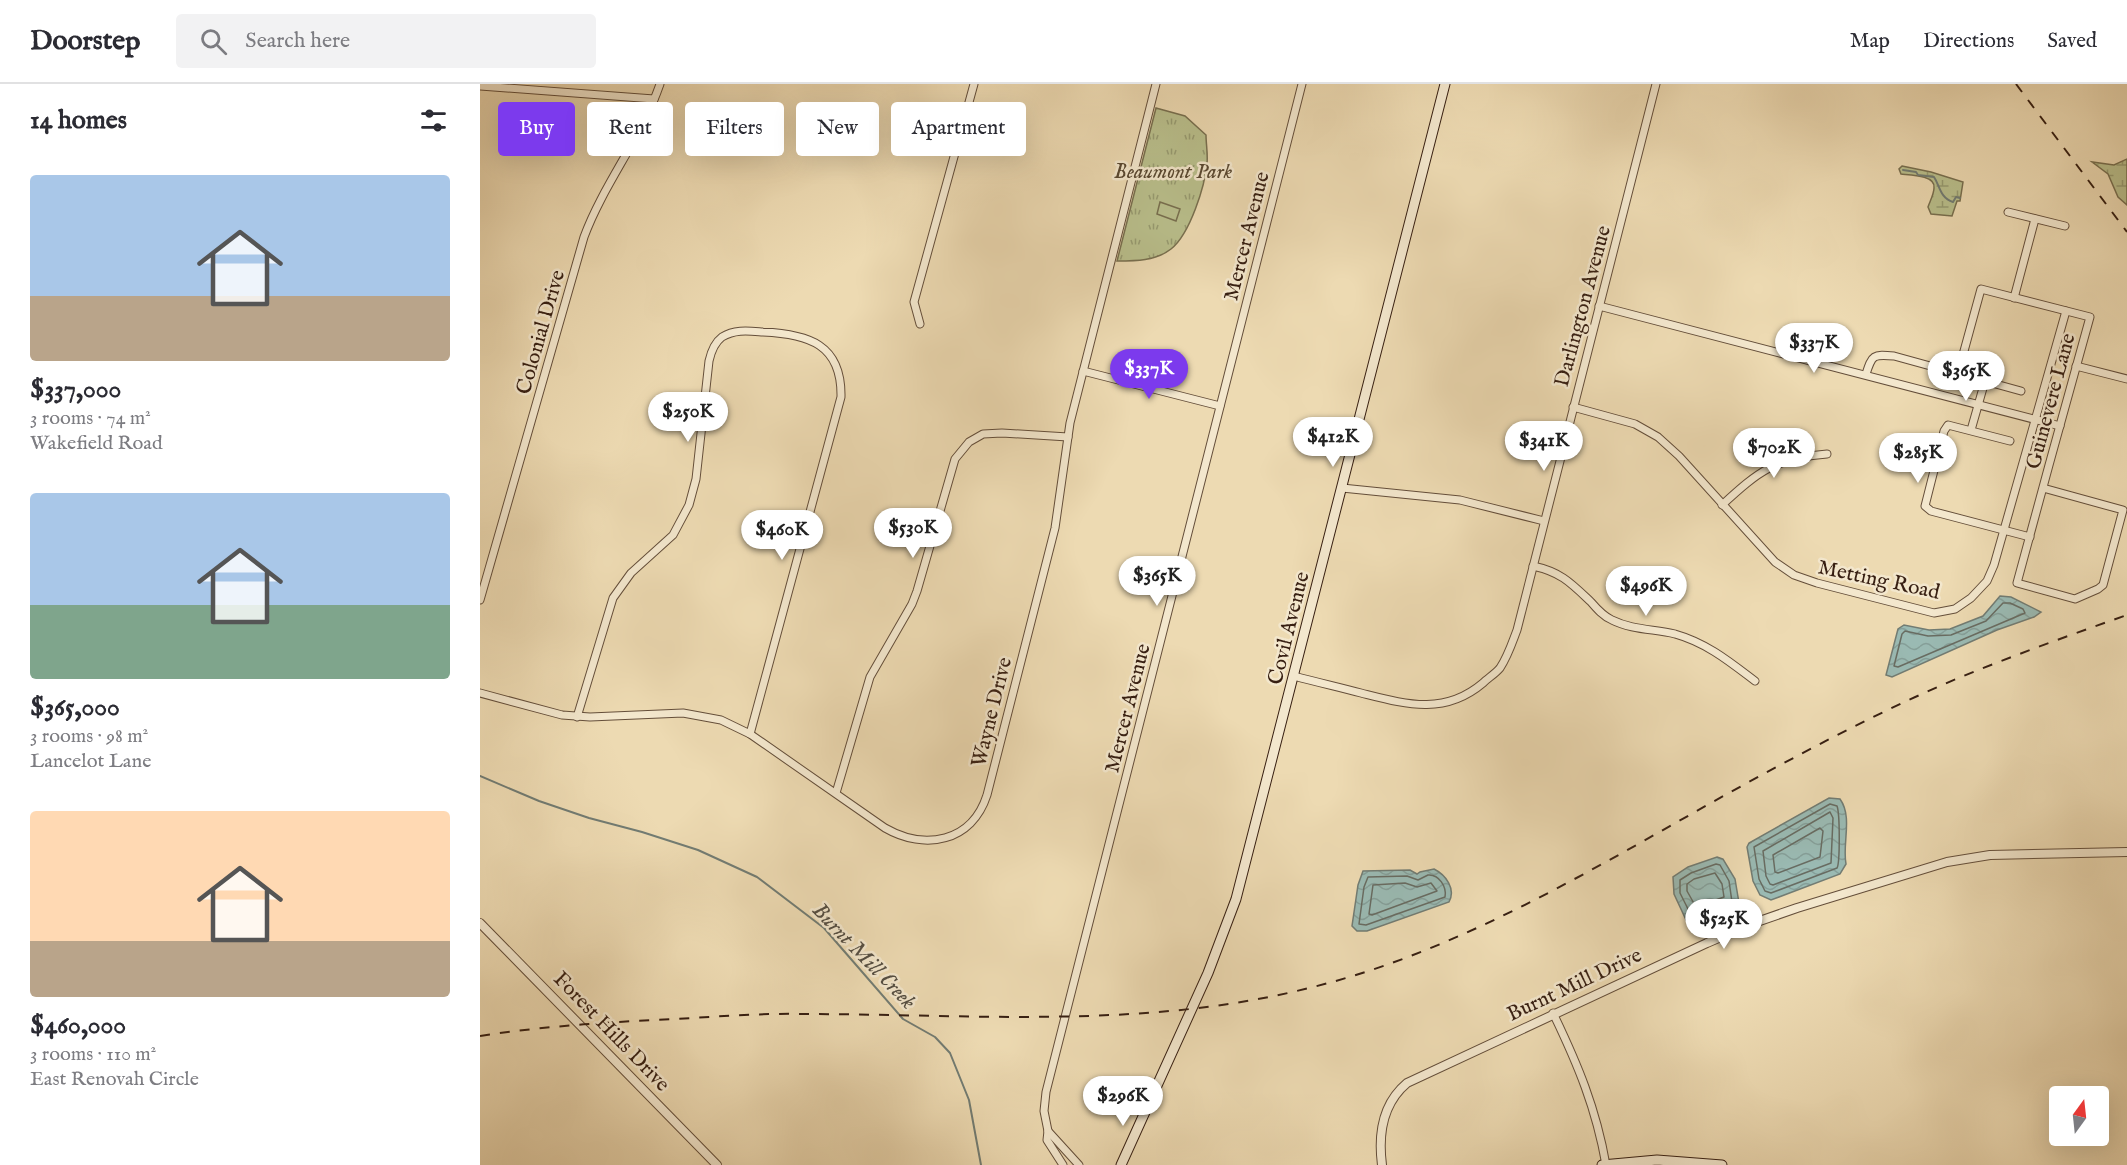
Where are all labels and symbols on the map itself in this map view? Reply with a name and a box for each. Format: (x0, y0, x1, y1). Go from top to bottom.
park label: Beaumont Park (1114, 159, 1233, 186)
street label: Mercer Avenue (1218, 169, 1277, 304)
street label: Darlington Avenue (1549, 222, 1618, 390)
street label: Colonial Drive (511, 267, 572, 398)
pin: $337K (1772, 323, 1856, 374)
street label: Guinevere Lane (2020, 330, 2083, 472)
pin: $337K (1107, 349, 1191, 400)
pin: $365K (1924, 351, 2008, 402)
pin: $250K (646, 392, 730, 443)
pin: $412K (1291, 417, 1375, 468)
pin: $341K (1502, 421, 1586, 472)
pin: $702K (1732, 428, 1816, 479)
pin: $285K (1876, 433, 1960, 484)
pin: $530K (871, 508, 955, 559)
pin: $460K (740, 510, 824, 561)
street label: Metting Road (1815, 554, 1943, 607)
pin: $365K (1115, 556, 1199, 607)
pin: $496K (1604, 566, 1688, 617)
street label: Covil Avenue (1262, 569, 1317, 688)
street label: Mercer Avenue (1099, 641, 1158, 776)
street label: Wayne Drive (966, 654, 1019, 770)
water label: Burnt Mill Creek (806, 897, 922, 1016)
pin: $525K (1682, 899, 1766, 950)
street label: Burnt Mill Drive (1503, 942, 1647, 1028)
street label: Forest Hills Drive (547, 966, 675, 1098)
pin: $296K (1081, 1076, 1165, 1127)
north arrow (2049, 1086, 2109, 1146)

